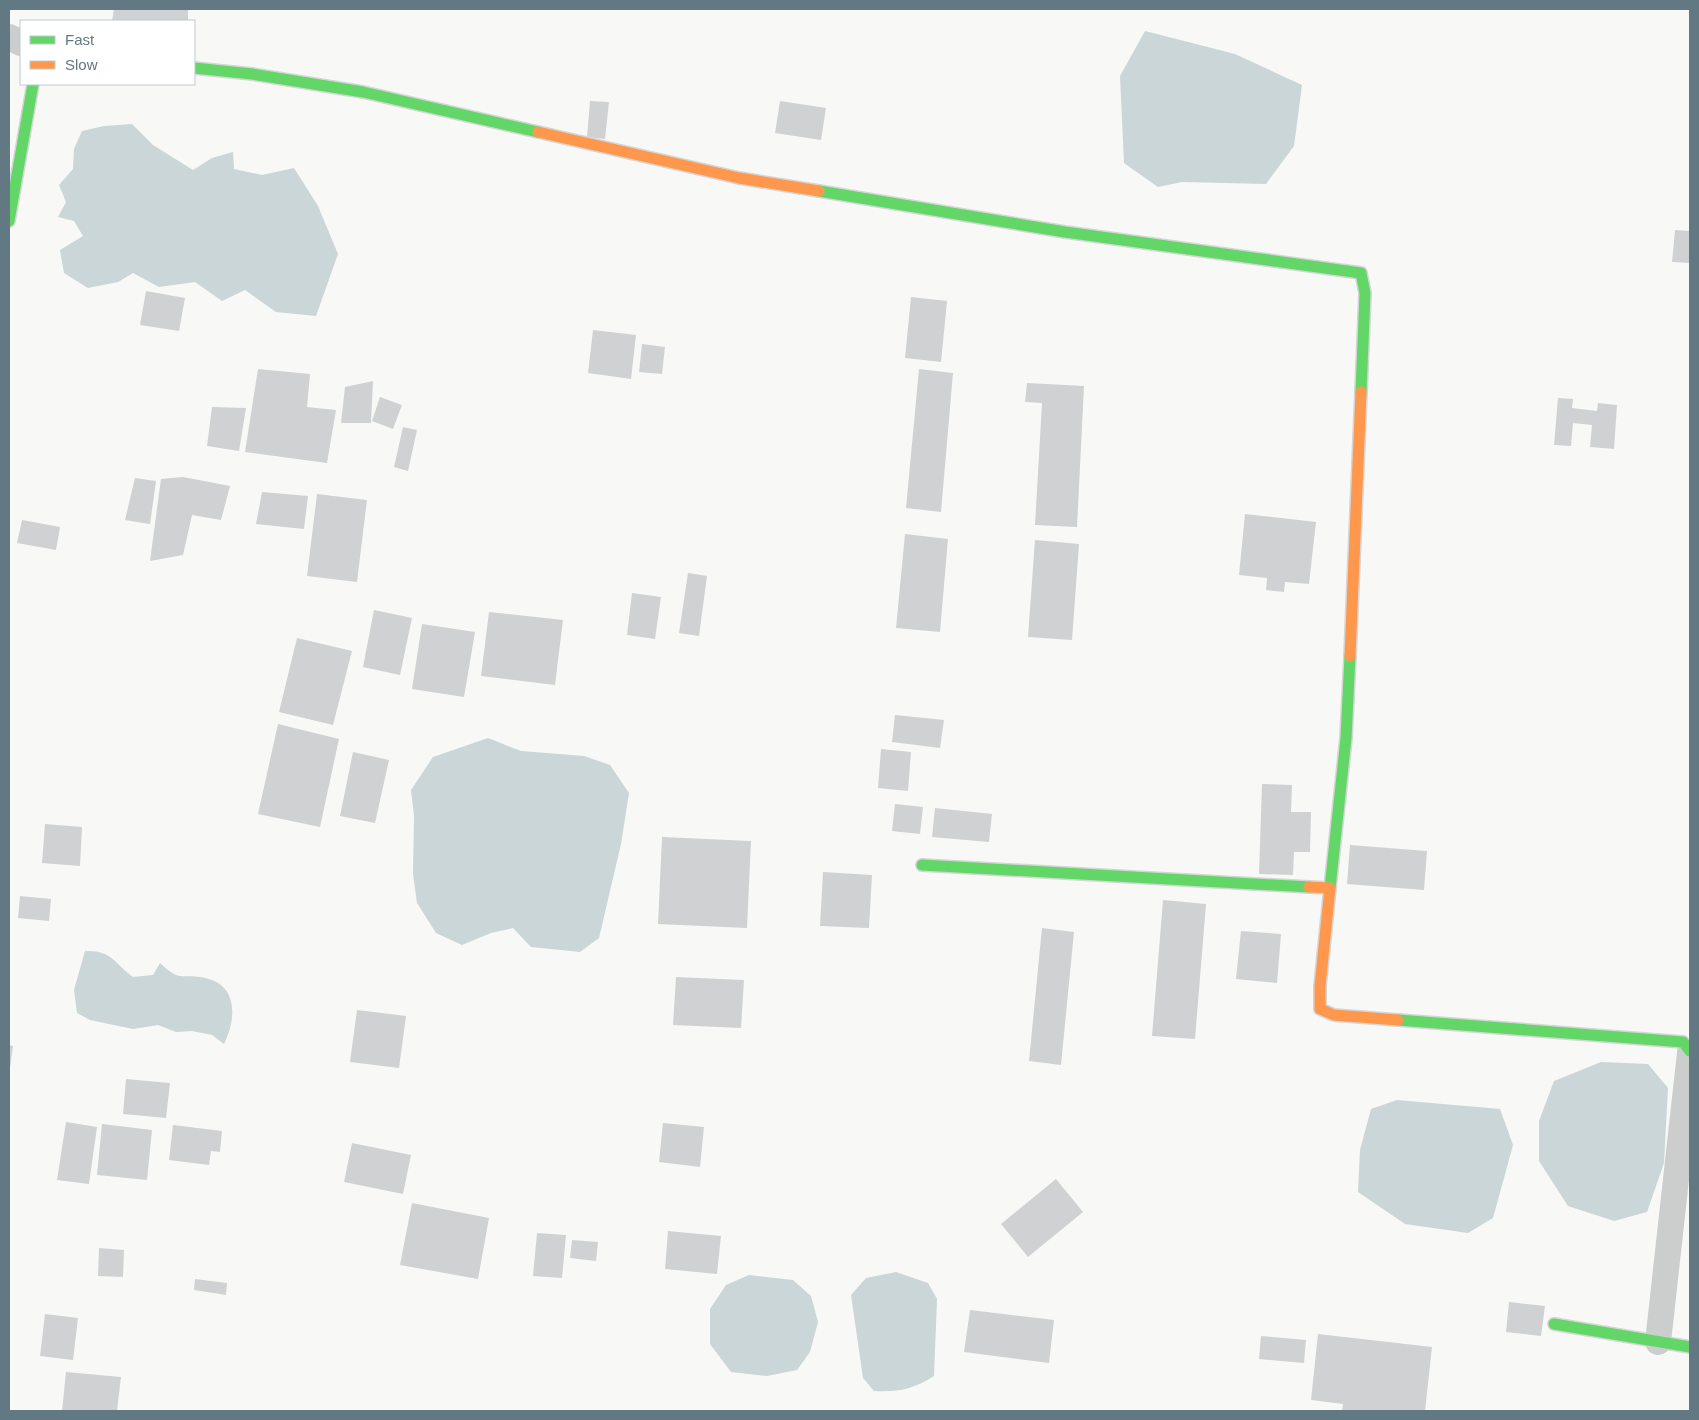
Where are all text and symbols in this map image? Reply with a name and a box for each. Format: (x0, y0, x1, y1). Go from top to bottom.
legend (20, 20, 195, 85)
text: Fast (65, 31, 95, 48)
text: Slow (65, 56, 98, 73)

